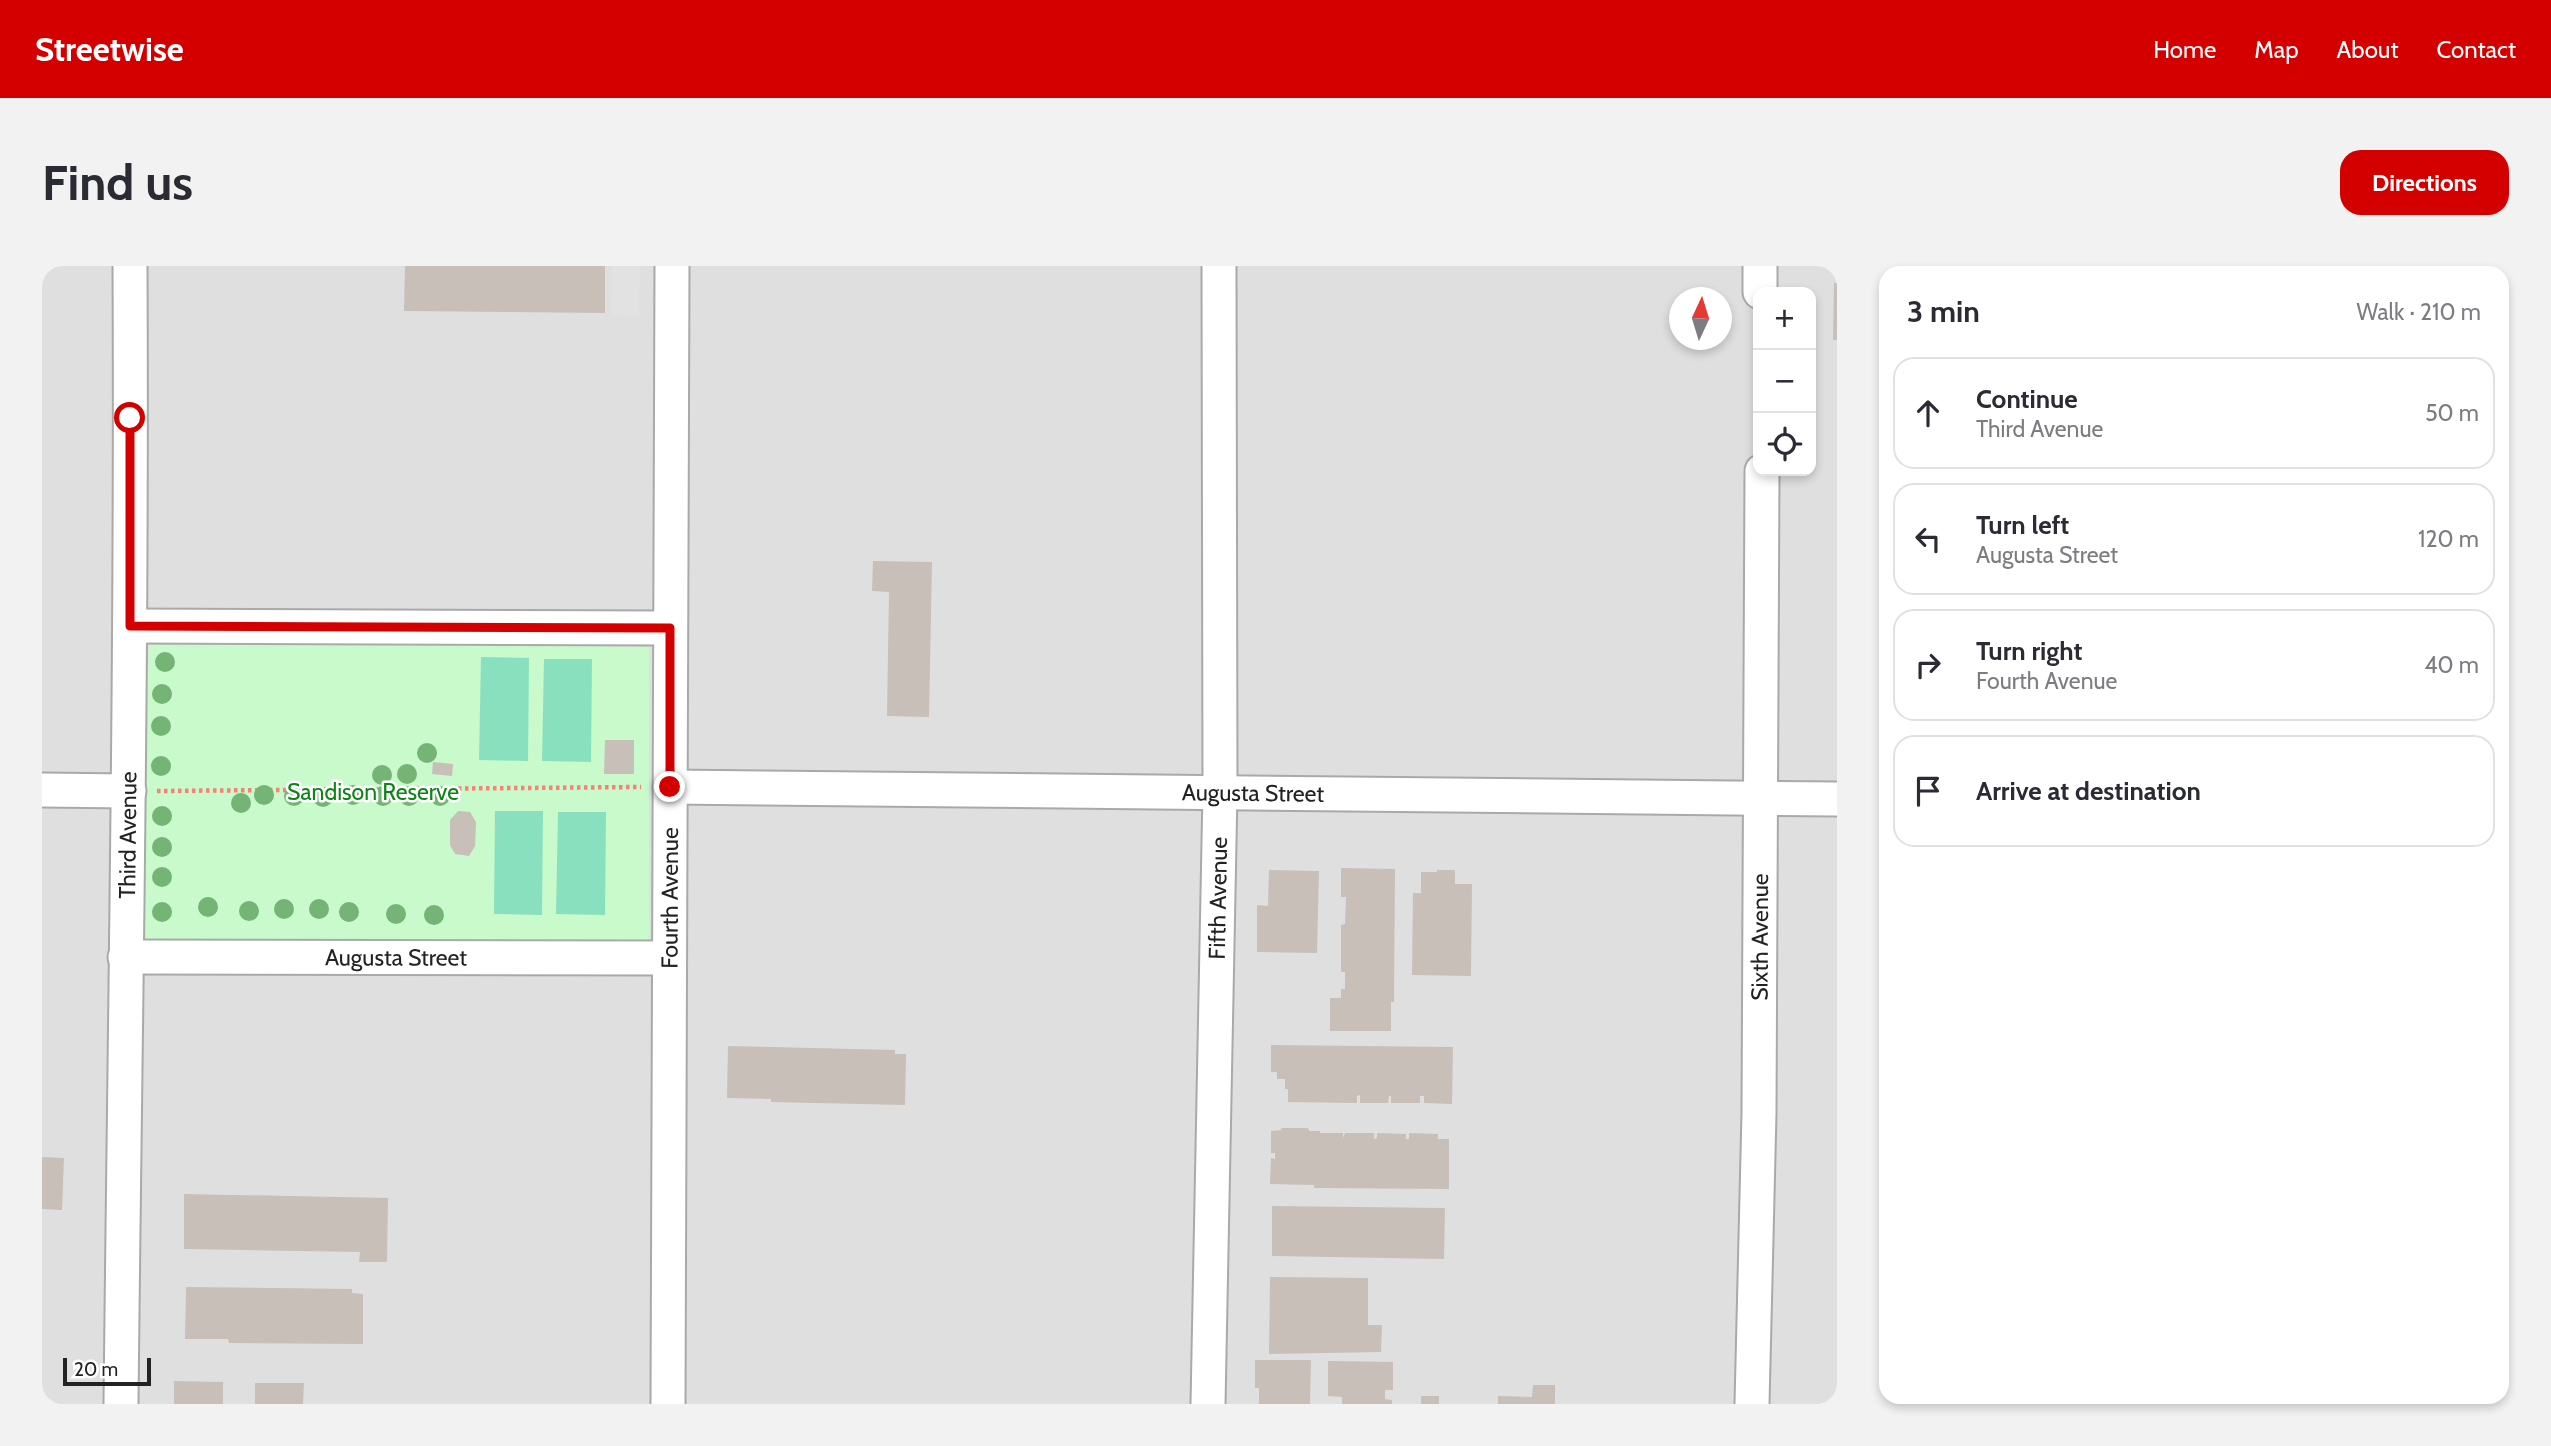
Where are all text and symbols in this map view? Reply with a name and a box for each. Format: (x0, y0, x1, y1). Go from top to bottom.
text: Streetwise (35, 29, 184, 69)
text: Home (2153, 35, 2216, 64)
text: Map (2254, 35, 2299, 64)
text: About (2337, 35, 2399, 64)
text: Contact (2437, 35, 2516, 64)
button: Directions (2340, 150, 2509, 215)
text: Find us (42, 153, 193, 212)
north arrow (1669, 287, 1732, 350)
map controls (1753, 287, 1816, 476)
button: + (1753, 287, 1816, 350)
text: 3 min (1907, 293, 1980, 330)
text: Walk · 210 m (2357, 298, 2481, 326)
button: − (1753, 350, 1816, 413)
text: Continue (1976, 383, 2078, 415)
icon: ahead (1909, 394, 1947, 432)
text: 50 m (2425, 399, 2479, 427)
route start (114, 402, 145, 433)
button: locate (1753, 413, 1816, 476)
text: Third Avenue (1976, 415, 2103, 443)
text: Turn left (1976, 509, 2069, 541)
icon: left (1909, 520, 1947, 558)
text: 120 m (2418, 525, 2479, 553)
text: Augusta Street (1976, 541, 2118, 569)
text: Turn right (1976, 635, 2082, 667)
icon: right (1909, 646, 1947, 684)
text: 40 m (2424, 651, 2479, 679)
text: Fourth Avenue (1976, 667, 2117, 695)
street label: Third Avenue (113, 771, 142, 899)
route end (654, 771, 685, 802)
icon: arrive (1909, 772, 1947, 810)
text: Arrive at destination (1976, 775, 2201, 807)
park label: Sandison Reserve (287, 778, 459, 806)
street label: Augusta Street (1182, 778, 1324, 808)
street label: Fourth Avenue (656, 827, 684, 969)
street label: Fifth Avenue (1203, 836, 1233, 960)
street label: Sixth Avenue (1746, 873, 1774, 1001)
street label: Augusta Street (325, 943, 467, 972)
scale bar (63, 1355, 150, 1387)
text: 20 m (74, 1358, 118, 1381)

